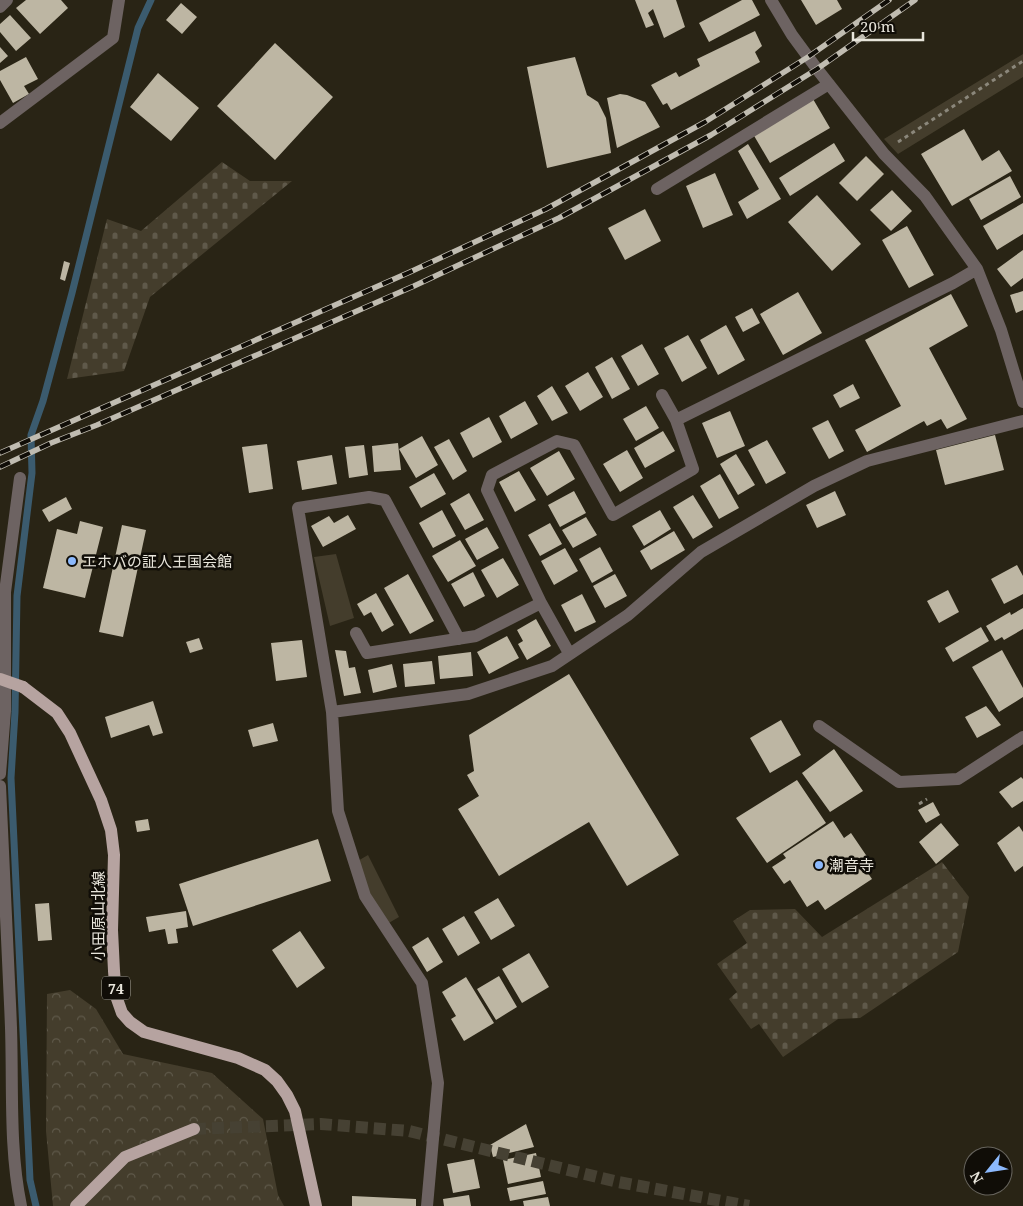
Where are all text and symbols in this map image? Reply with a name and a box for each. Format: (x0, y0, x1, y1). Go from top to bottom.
scale bar (853, 10, 923, 42)
text: 20 m (860, 16, 895, 36)
place label: エホバの証人王国会館 (82, 551, 232, 571)
marker: エホバの証人王国会館 (66, 555, 78, 567)
place label: 潮音寺 (829, 855, 874, 875)
marker: 潮音寺 (813, 859, 825, 871)
street label: 小田原山北線 (88, 871, 108, 961)
road number: 74 (102, 976, 130, 1000)
north arrow (963, 1146, 1013, 1196)
text: N (965, 1168, 987, 1187)

